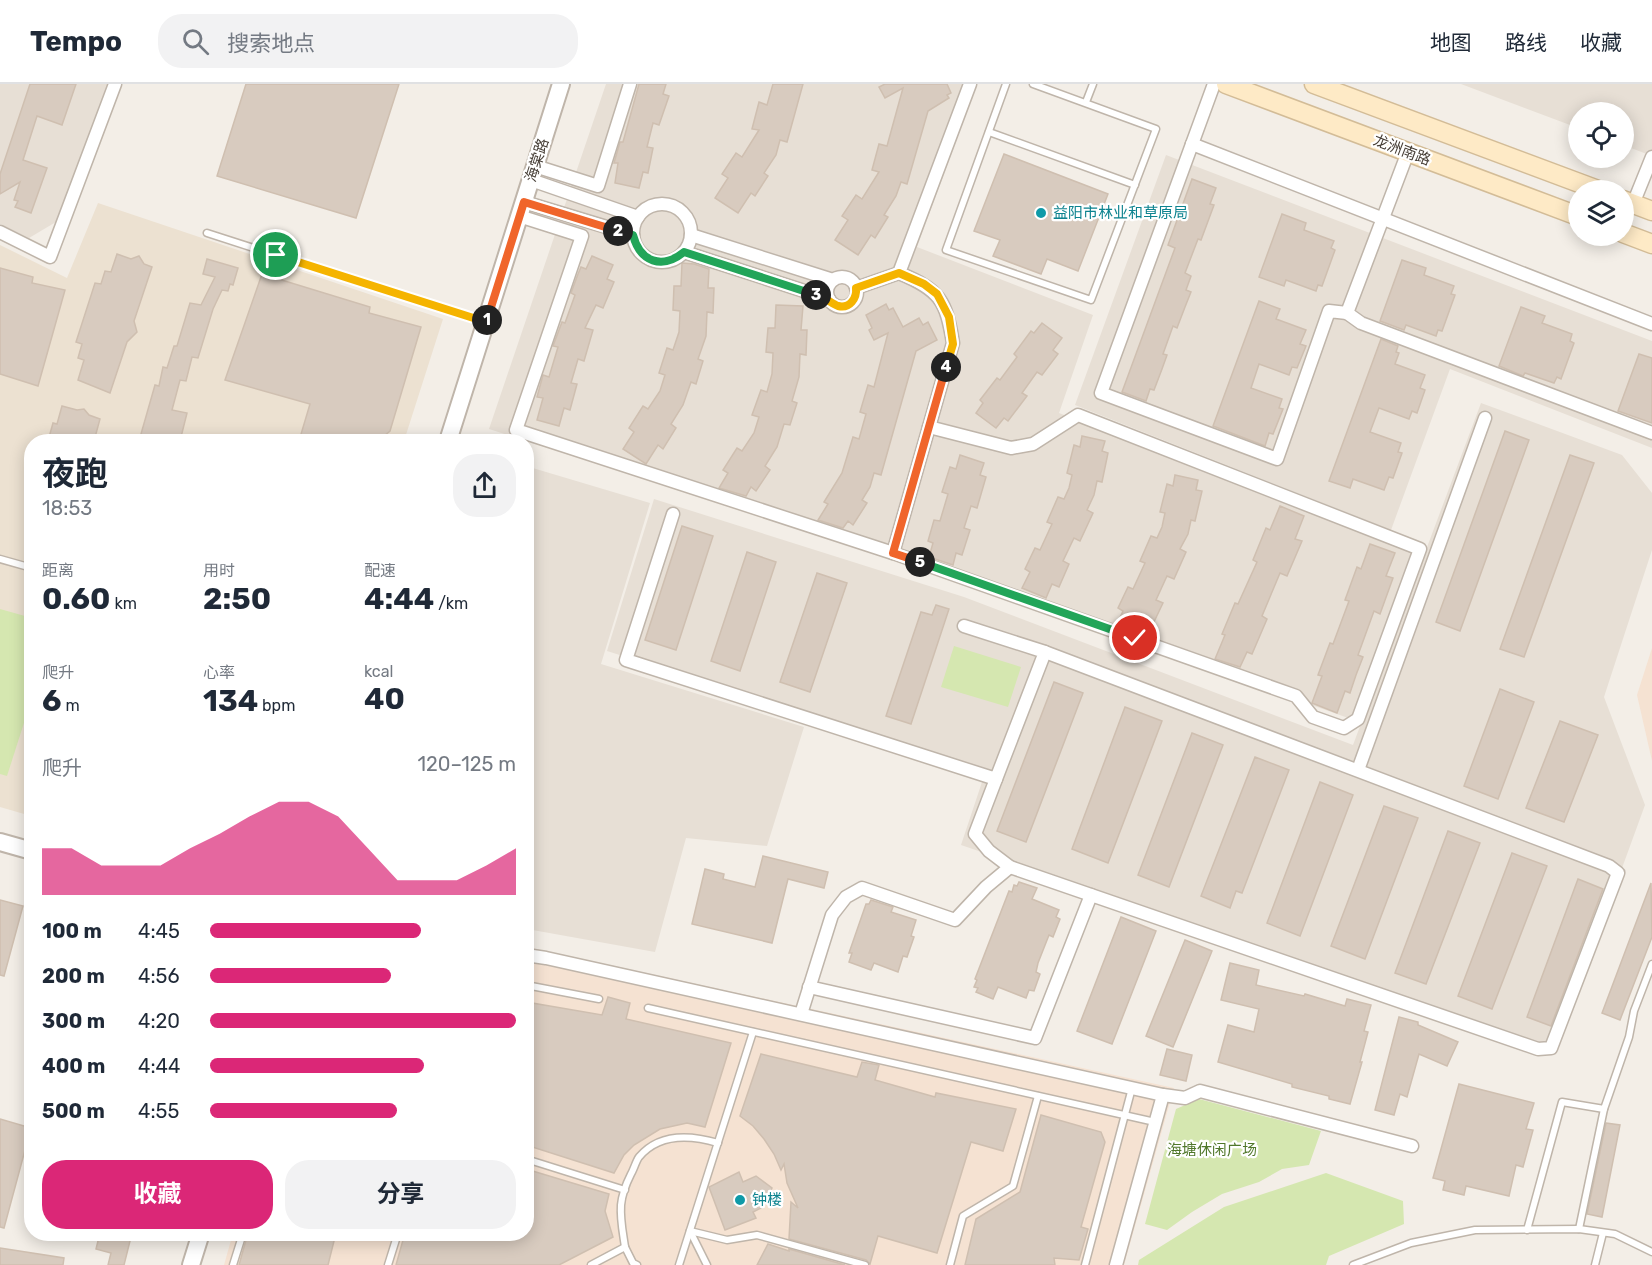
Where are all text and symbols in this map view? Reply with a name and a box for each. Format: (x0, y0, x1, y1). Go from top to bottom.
search box (158, 14, 578, 68)
text: Tempo (30, 25, 122, 58)
icon: search (179, 25, 212, 58)
text: 搜索地点 (227, 30, 315, 57)
text: 地图 (1430, 30, 1472, 55)
text: 路线 (1505, 30, 1547, 55)
text: 收藏 (1580, 30, 1622, 55)
map controls (1568, 102, 1634, 246)
button: locate (1568, 102, 1634, 168)
street label: 龙洲南路 (1371, 131, 1433, 169)
street label: 海棠路 (521, 136, 553, 184)
button: layers (1568, 180, 1634, 246)
place label: 益阳市林业和草原局 (1053, 204, 1188, 222)
marker: 益阳市林业和草原局 (1034, 206, 1048, 220)
pin: 2 (603, 216, 633, 246)
text: 2 (613, 221, 623, 240)
pin (250, 229, 301, 280)
icon: arrive (259, 238, 292, 271)
pin: 3 (801, 280, 831, 310)
text: 3 (811, 285, 821, 304)
pin: 1 (472, 305, 502, 335)
text: 1 (483, 310, 491, 329)
pin: 4 (931, 352, 961, 382)
text: 4 (941, 357, 951, 376)
text: 夜跑 (42, 454, 108, 493)
button: share (453, 454, 516, 517)
text: 18:53 (42, 496, 92, 520)
pin: 5 (905, 547, 935, 577)
text: 5 (915, 552, 925, 571)
text: 距离 (42, 561, 74, 580)
text: 用时 (203, 561, 235, 580)
text: 配速 (364, 561, 396, 580)
text: 0.60 (42, 581, 110, 617)
text: 2:50 (203, 581, 271, 617)
text: 4:44 (364, 581, 434, 617)
text: km (110, 594, 137, 613)
text: /km (434, 594, 468, 613)
pin (1109, 612, 1160, 663)
icon: check (1118, 621, 1151, 654)
text: kcal (364, 662, 393, 681)
text: 爬升 (42, 663, 74, 682)
text: 心率 (203, 663, 235, 682)
text: 40 (364, 681, 405, 717)
text: 6 (42, 683, 62, 719)
text: 134 (203, 683, 258, 719)
text: m (62, 696, 80, 715)
text: bpm (258, 696, 295, 715)
text: 120–125 m (417, 752, 516, 776)
text: 爬升 (42, 756, 82, 780)
text: 100 m (42, 919, 102, 943)
text: 4:45 (138, 919, 180, 943)
text: 200 m (42, 964, 105, 988)
text: 4:56 (138, 964, 179, 988)
text: 300 m (42, 1009, 105, 1033)
text: 4:20 (138, 1009, 180, 1033)
text: 400 m (42, 1054, 105, 1078)
text: 4:44 (138, 1054, 180, 1078)
text: 500 m (42, 1099, 105, 1123)
text: 4:55 (138, 1099, 179, 1123)
park label: 海塘休闲广场 (1167, 1141, 1257, 1159)
button: 收藏 (42, 1160, 273, 1229)
button: 分享 (285, 1160, 516, 1229)
place label: 钟楼 (752, 1191, 782, 1209)
marker: 钟楼 (733, 1193, 747, 1207)

